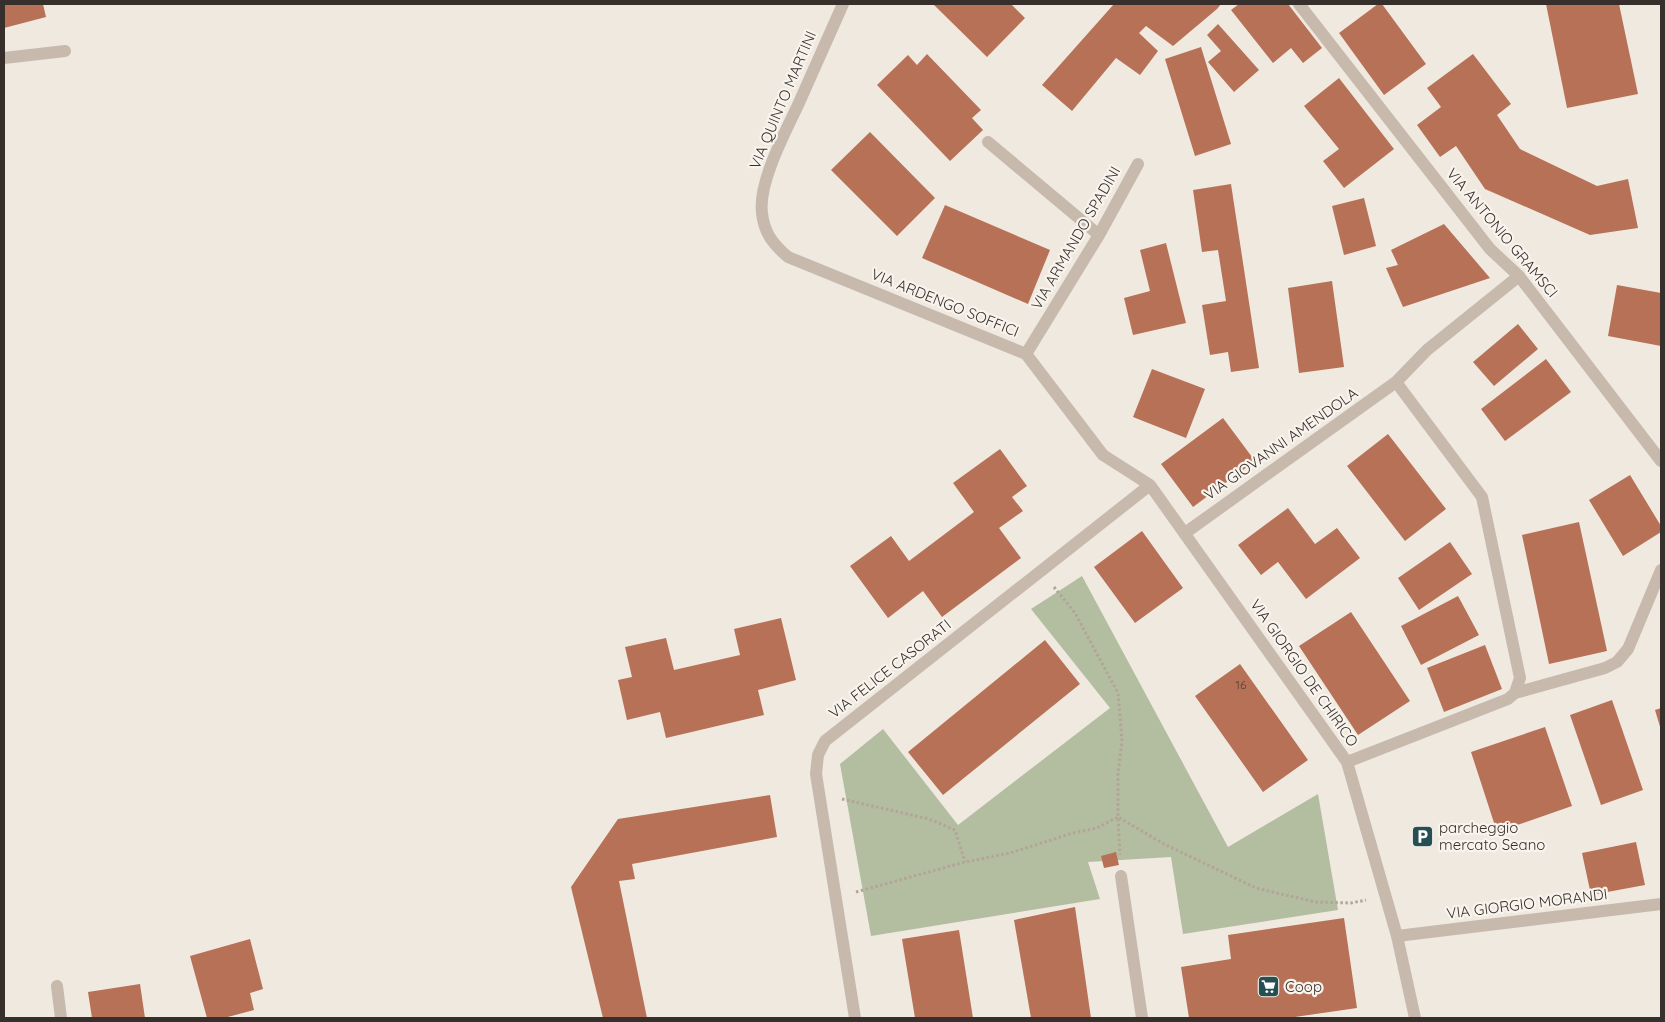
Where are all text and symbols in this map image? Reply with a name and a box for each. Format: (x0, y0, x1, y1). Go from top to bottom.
street label: VIA QUINTO MARTINI (745, 28, 820, 172)
street label: VIA ARMANDO SPADINI (1027, 163, 1124, 313)
street label: VIA ANTONIO GRAMSCI (1443, 164, 1562, 301)
street label: VIA ARDENGO SOFFICI (869, 264, 1022, 341)
street label: VIA GIOVANNI AMENDOLA (1200, 383, 1362, 504)
street label: VIA GIORGIO DE CHIRICO (1246, 595, 1363, 750)
street label: VIA FELICE CASORATI (825, 615, 955, 722)
house number: 16 (1236, 677, 1247, 692)
place label: parcheggio mercato Seano (1439, 818, 1545, 854)
parking icon: parcheggio mercato Seano (1411, 825, 1435, 849)
street label: VIA GIORGIO MORANDI (1445, 884, 1608, 923)
supermarket icon: Coop (1257, 975, 1281, 999)
place label: Coop (1285, 977, 1322, 996)

